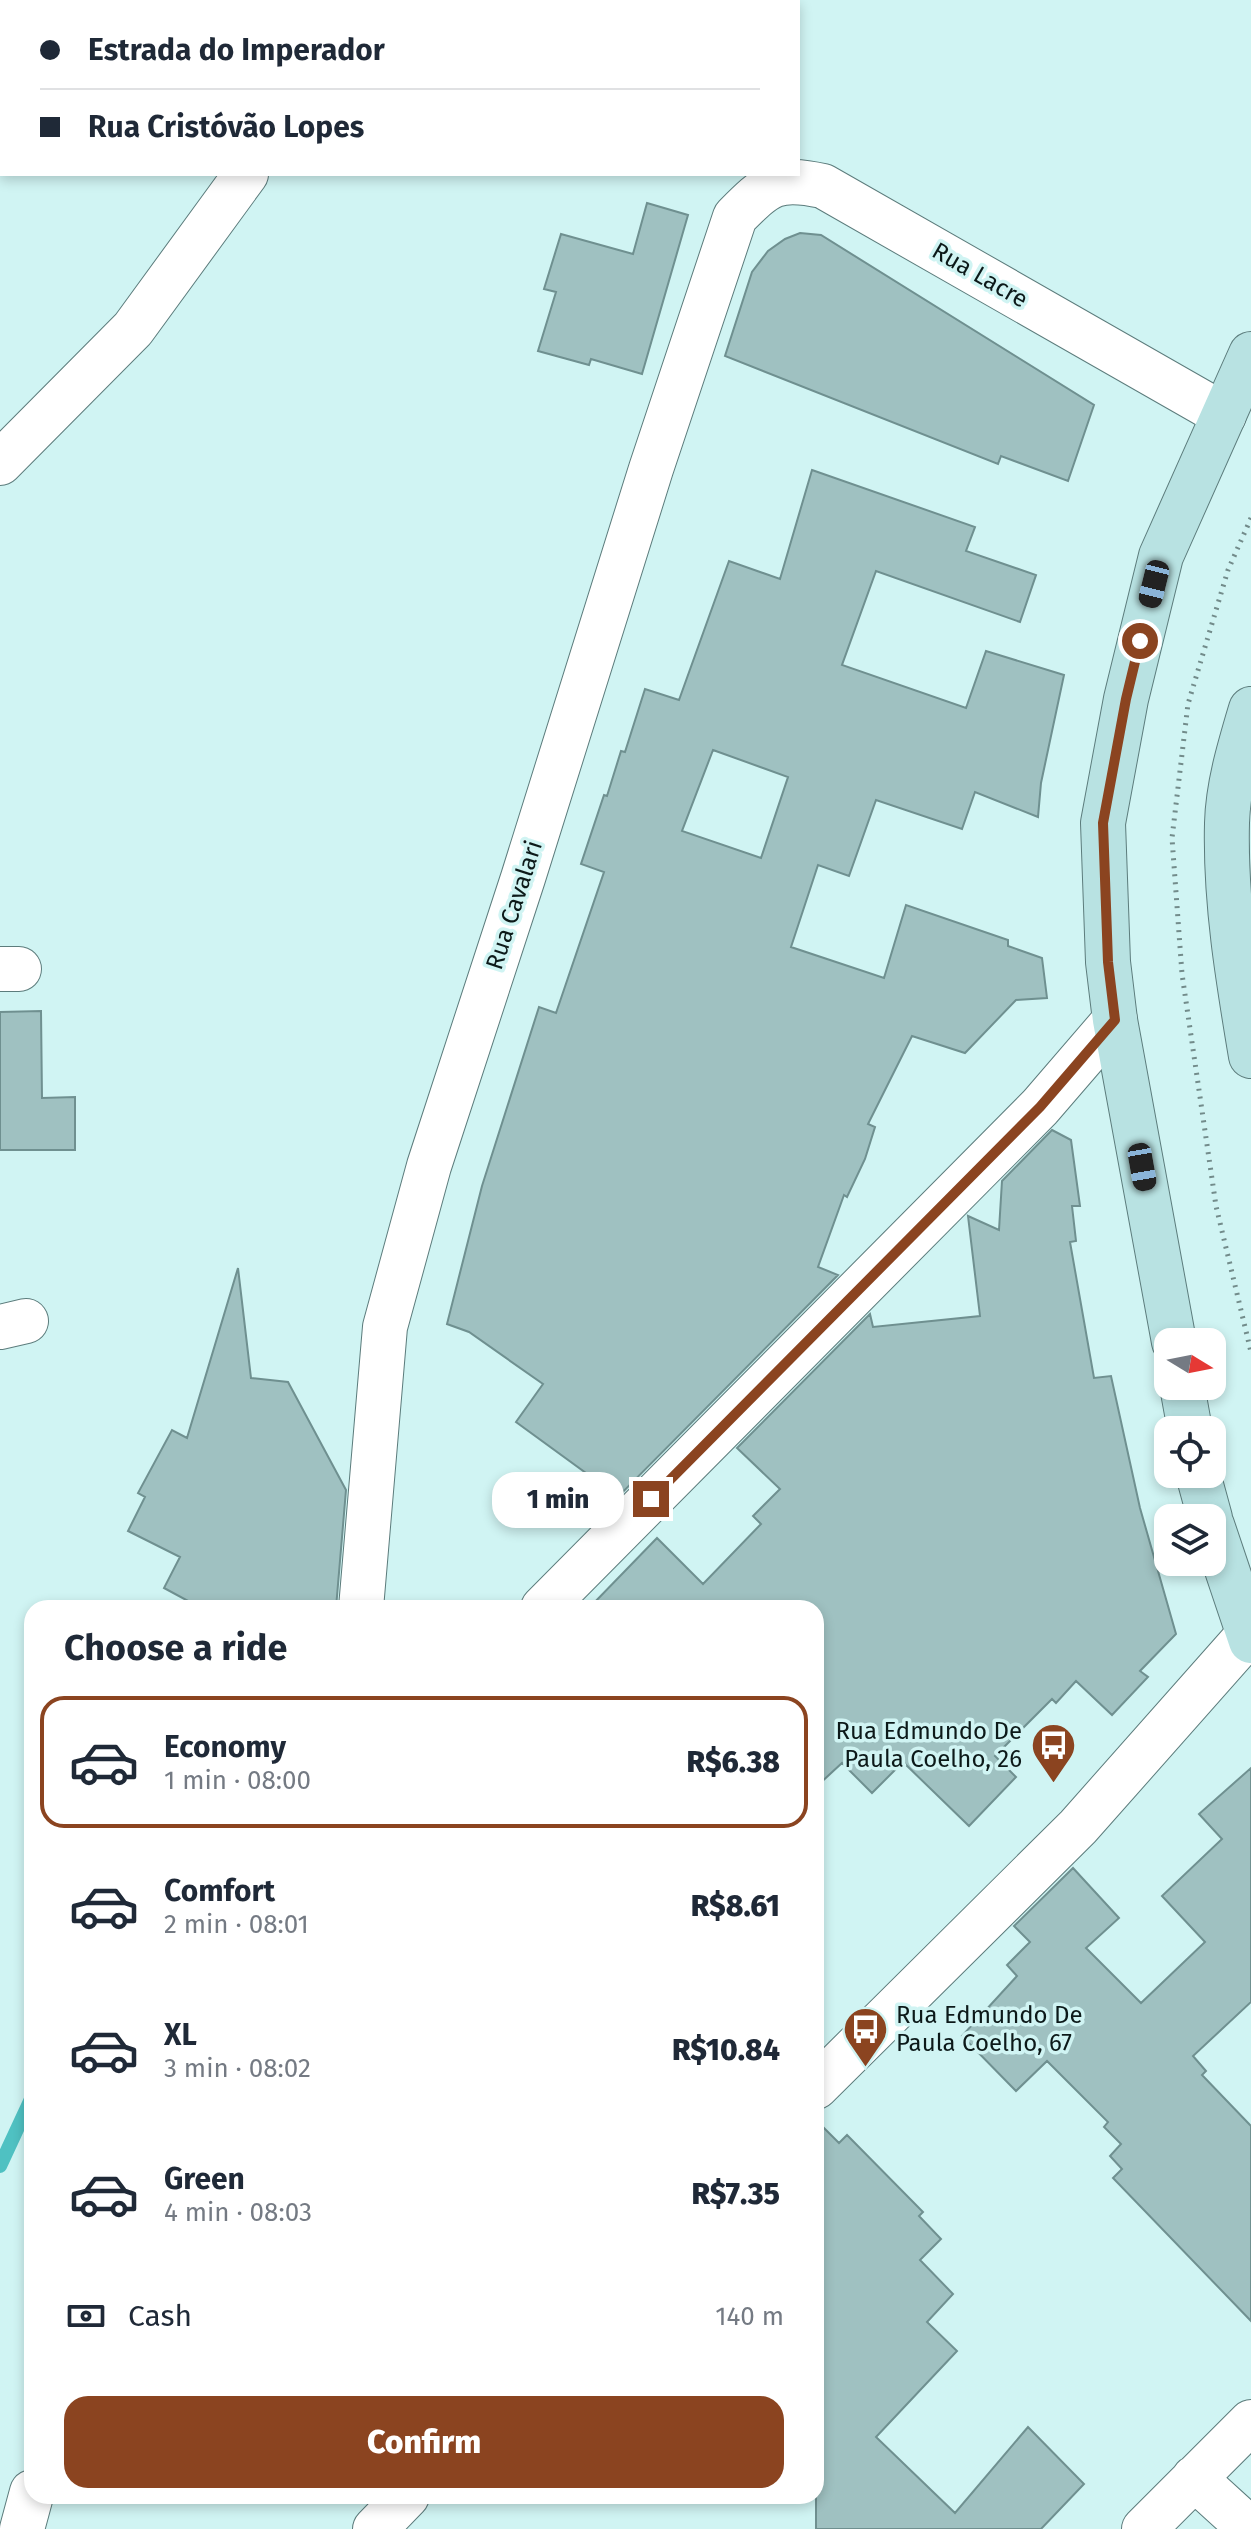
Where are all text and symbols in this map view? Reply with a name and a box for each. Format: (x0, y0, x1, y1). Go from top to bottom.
text: Estrada do Imperador (88, 32, 385, 68)
text: Rua Cristóvão Lopes (88, 109, 364, 145)
street label: Rua Lacre (927, 236, 1033, 314)
car (1137, 558, 1171, 610)
route start (1122, 623, 1158, 659)
street label: Rua Cavalari (480, 837, 548, 973)
car (1126, 1141, 1158, 1193)
north arrow (1154, 1328, 1226, 1400)
map controls (1154, 1328, 1226, 1576)
button: locate (1154, 1416, 1226, 1488)
callout: 1 min (491, 1471, 623, 1527)
route end (633, 1481, 669, 1517)
text: 1 min (527, 1484, 589, 1515)
button: layers (1154, 1504, 1226, 1576)
text: Choose a ride (64, 1626, 287, 1670)
place label: Rua Edmundo De Paula Coelho, 26 (836, 1717, 1022, 1773)
bus stop icon: Rua Edmundo De Paula Coelho, 26 (1029, 1721, 1077, 1784)
icon: car (68, 1726, 140, 1798)
text: Economy (164, 1729, 286, 1765)
text: R$6.38 (687, 1744, 780, 1780)
text: 1 min · 08:00 (164, 1765, 311, 1796)
icon: car (68, 1870, 140, 1942)
text: Comfort (164, 1873, 275, 1909)
text: R$8.61 (691, 1888, 780, 1924)
text: 2 min · 08:01 (164, 1909, 309, 1940)
place label: Rua Edmundo De Paula Coelho, 67 (896, 2001, 1082, 2057)
bus stop icon: Rua Edmundo De Paula Coelho, 67 (841, 2005, 889, 2068)
icon: car (68, 2014, 140, 2086)
text: XL (164, 2017, 197, 2053)
text: R$10.84 (672, 2032, 780, 2068)
text: 3 min · 08:02 (164, 2053, 311, 2084)
icon: car (68, 2158, 140, 2230)
text: Green (164, 2161, 245, 2197)
text: R$7.35 (691, 2176, 780, 2212)
text: 4 min · 08:03 (164, 2197, 312, 2228)
icon: cash (64, 2294, 108, 2338)
text: Cash (128, 2298, 192, 2334)
text: 140 m (715, 2301, 784, 2332)
button: Confirm (64, 2396, 784, 2488)

